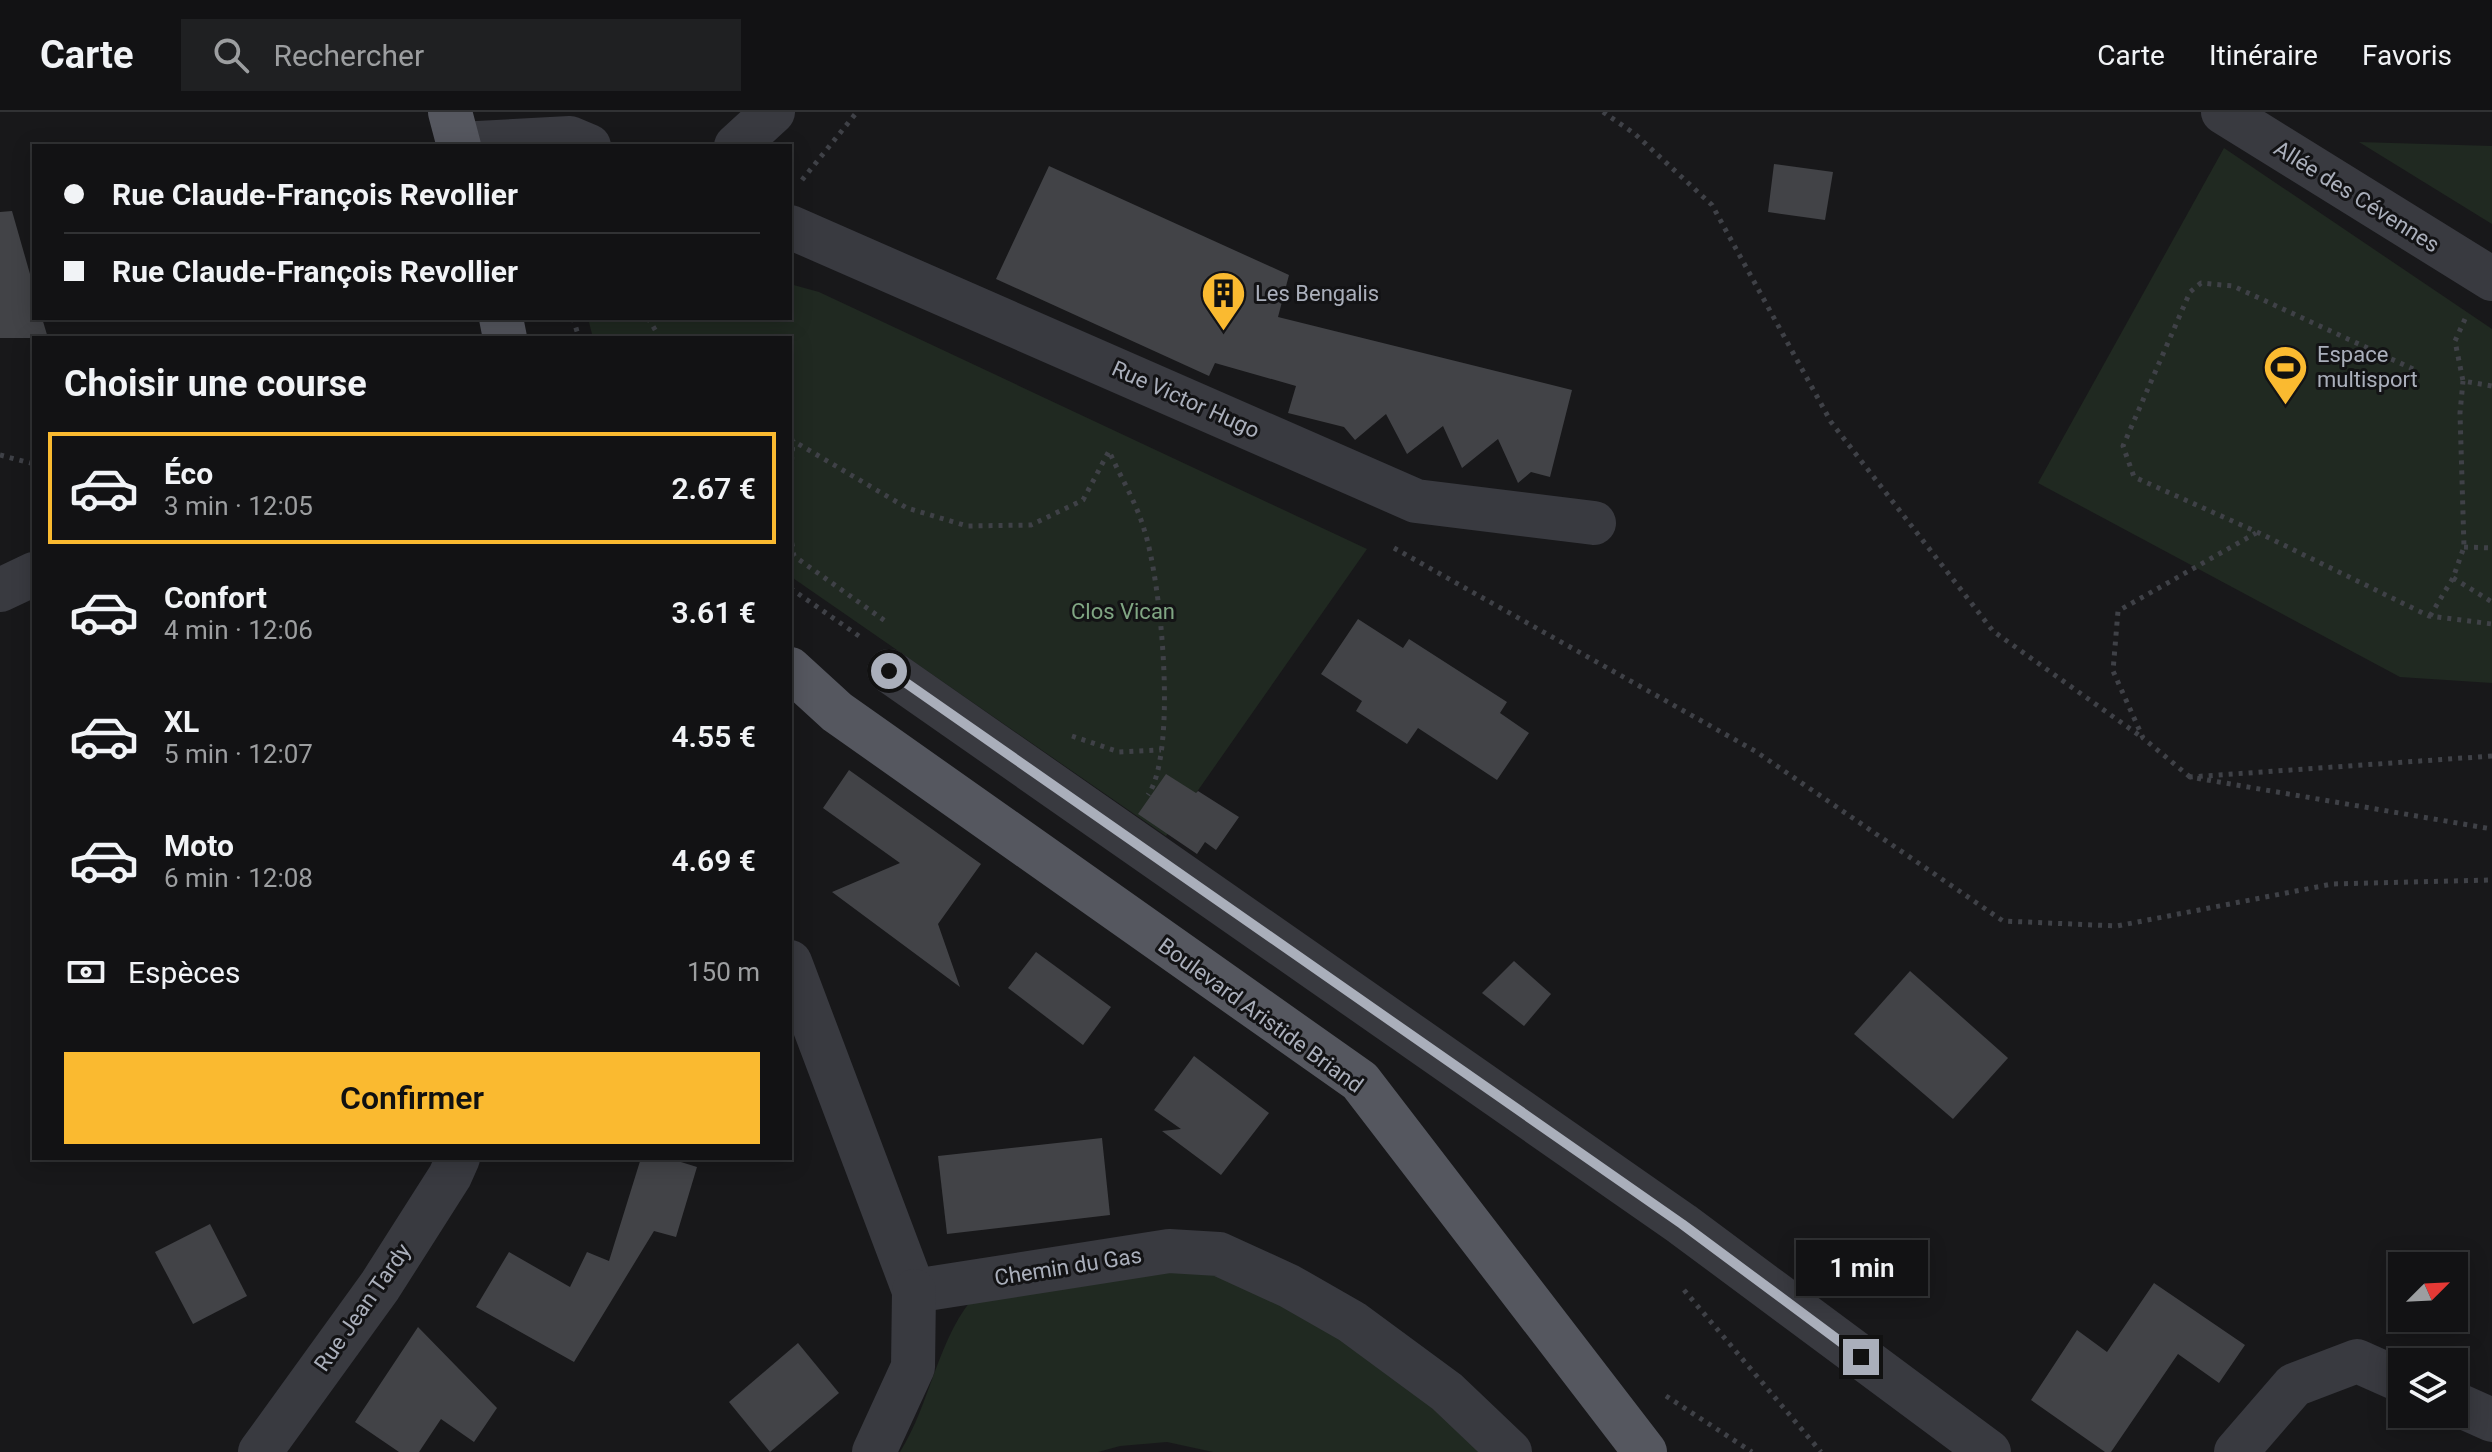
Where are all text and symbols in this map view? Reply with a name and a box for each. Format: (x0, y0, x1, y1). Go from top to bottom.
search box (181, 19, 741, 91)
text: Carte (40, 33, 133, 77)
icon: search (209, 33, 253, 77)
text: Rechercher (273, 38, 424, 73)
text: Carte (2097, 39, 2165, 72)
text: Itinéraire (2209, 39, 2318, 72)
text: Favoris (2362, 39, 2452, 72)
street label: Allée des Cévennes (2270, 135, 2444, 257)
text: Rue Claude-François Revollier (112, 177, 518, 212)
text: Rue Claude-François Revollier (112, 254, 518, 289)
building icon: Les Bengalis (1200, 269, 1248, 332)
place label: Les Bengalis (1255, 281, 1379, 306)
place label: Espace multisport (2317, 342, 2418, 392)
sports icon: Espace multisport (2262, 343, 2310, 406)
street label: Rue Victor Hugo (1108, 356, 1263, 443)
text: Choisir une course (64, 363, 367, 405)
icon: car (68, 452, 140, 524)
text: Éco (164, 456, 213, 491)
text: 2.67 € (671, 471, 756, 506)
text: 3 min · 12:05 (164, 491, 313, 521)
icon: car (68, 576, 140, 648)
text: Confort (164, 580, 267, 615)
text: 3.61 € (671, 595, 756, 630)
park label: Clos Vican (1071, 599, 1175, 624)
text: 4 min · 12:06 (164, 615, 313, 645)
route start (871, 653, 907, 689)
icon: car (68, 700, 140, 772)
text: XL (164, 704, 199, 739)
text: 4.55 € (671, 719, 756, 754)
text: 5 min · 12:07 (164, 739, 313, 769)
icon: car (68, 824, 140, 896)
text: Moto (164, 828, 234, 863)
text: 4.69 € (671, 843, 756, 878)
text: 6 min · 12:08 (164, 863, 313, 893)
street label: Boulevard Aristide Briand (1154, 933, 1368, 1098)
icon: cash (64, 950, 108, 994)
text: Espèces (128, 955, 240, 990)
text: 150 m (687, 957, 760, 987)
button: Confirmer (64, 1052, 760, 1144)
street label: Rue Jean Tardy (309, 1238, 416, 1376)
callout: 1 min (1795, 1241, 1927, 1297)
street label: Chemin du Gas (993, 1243, 1143, 1290)
north arrow (2388, 1252, 2468, 1332)
map controls (2388, 1252, 2468, 1428)
text: 1 min (1829, 1253, 1895, 1283)
route end (1843, 1339, 1879, 1375)
button: layers (2388, 1348, 2468, 1428)

